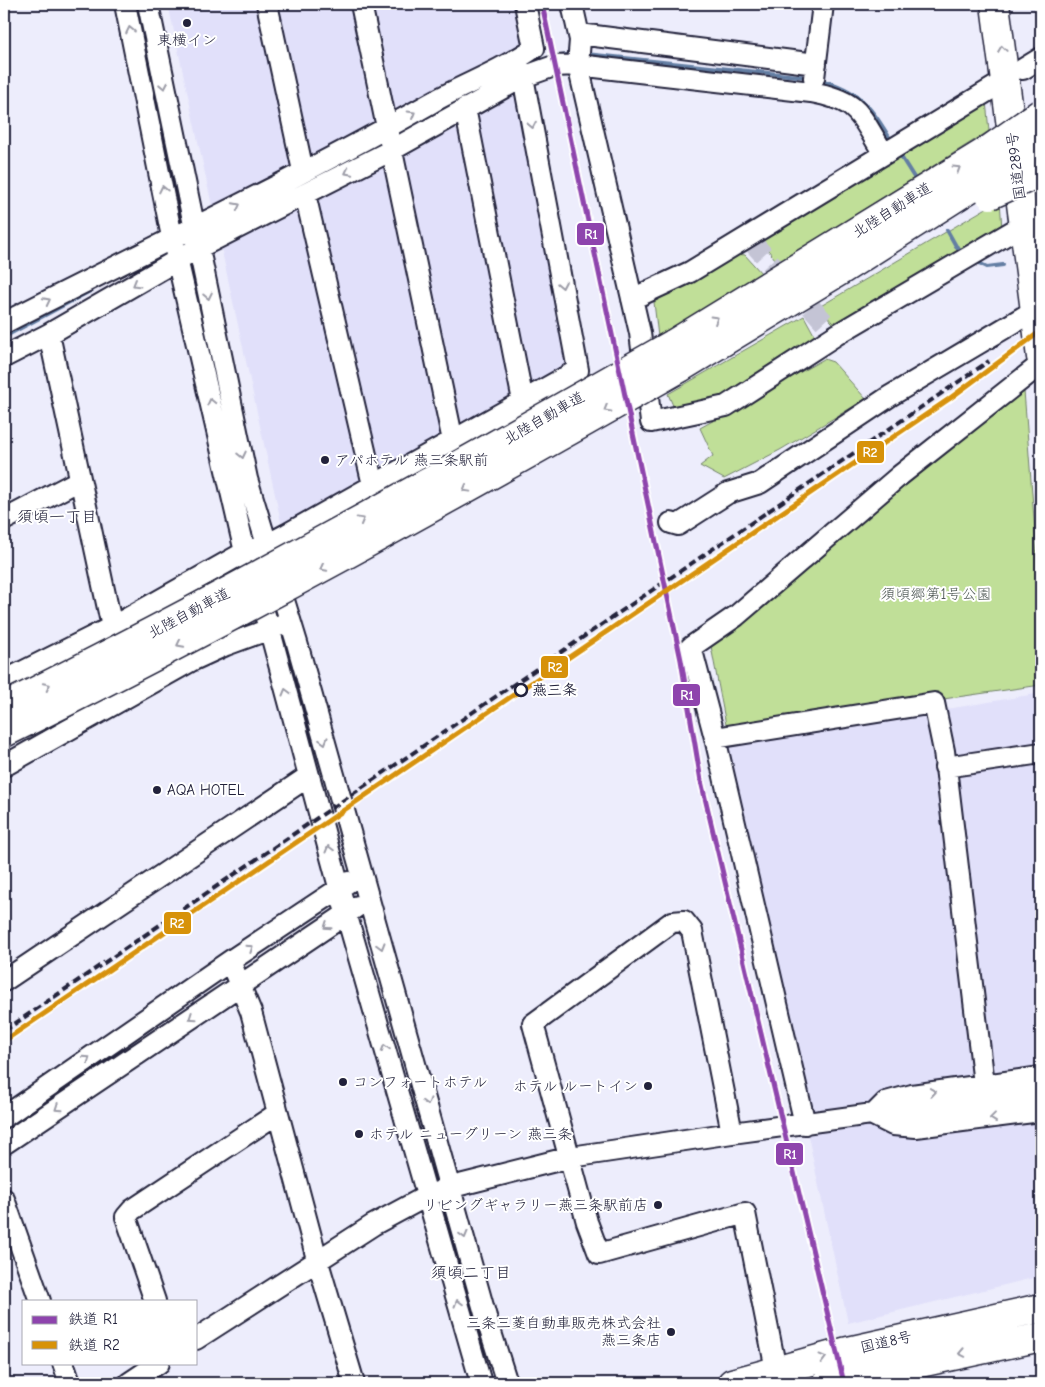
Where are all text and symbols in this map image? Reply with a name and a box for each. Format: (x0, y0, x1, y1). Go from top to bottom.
marker: 東横イン (181, 17, 193, 29)
one-way arrow (125, 26, 136, 35)
place label: 東横イン (157, 31, 217, 49)
one-way arrow (997, 44, 1007, 53)
one-way arrow (159, 81, 169, 90)
one-way arrow (406, 110, 415, 120)
one-way arrow (527, 121, 537, 130)
street label: 国道289号 (1003, 131, 1029, 201)
one-way arrow (344, 166, 353, 176)
one-way arrow (952, 166, 961, 175)
street label: 北陸自動車道 (849, 179, 935, 241)
one-way arrow (158, 185, 168, 194)
one-way arrow (231, 202, 240, 212)
line badge: R1 (576, 222, 605, 246)
text: R1 (584, 226, 598, 243)
one-way arrow (132, 277, 141, 287)
one-way arrow (556, 281, 567, 289)
one-way arrow (202, 292, 212, 301)
one-way arrow (42, 297, 51, 307)
one-way arrow (709, 315, 718, 325)
street label: 北陸自動車道 (501, 388, 587, 448)
one-way arrow (206, 397, 216, 406)
one-way arrow (603, 403, 612, 413)
line badge: R2 (856, 440, 885, 464)
text: R2 (862, 444, 878, 461)
one-way arrow (236, 451, 247, 459)
place label: アパホテル 燕三条駅前 (335, 451, 489, 469)
marker: アパホテル 燕三条駅前 (319, 454, 331, 466)
one-way arrow (462, 483, 471, 493)
district label: 須頃一丁目 (17, 508, 97, 526)
one-way arrow (356, 516, 365, 526)
one-way arrow (320, 562, 329, 572)
street label: 北陸自動車道 (145, 584, 233, 642)
park label: 須頃郷第1号公園 (881, 585, 991, 603)
one-way arrow (176, 638, 185, 648)
line badge: R2 (540, 655, 569, 679)
text: R2 (547, 659, 563, 676)
place label: 燕三条 (532, 681, 577, 699)
one-way arrow (42, 682, 51, 692)
marker: 燕三条 (514, 683, 528, 697)
line badge: R1 (672, 683, 701, 707)
text: R1 (680, 687, 694, 704)
one-way arrow (282, 689, 292, 697)
one-way arrow (318, 736, 328, 744)
place label: AQA HOTEL (167, 781, 245, 799)
marker: AQA HOTEL (151, 784, 163, 796)
one-way arrow (324, 845, 335, 854)
line badge: R2 (163, 911, 192, 935)
text: R2 (169, 915, 185, 932)
one-way arrow (323, 920, 333, 929)
one-way arrow (376, 942, 386, 950)
one-way arrow (244, 945, 254, 954)
one-way arrow (189, 1011, 198, 1020)
one-way arrow (380, 1044, 391, 1053)
one-way arrow (81, 1056, 91, 1065)
place label: コンフォートホテル (353, 1073, 487, 1091)
marker: コンフォートホテル (337, 1076, 349, 1088)
place label: ホテル ルートイン (513, 1077, 638, 1095)
marker: ホテル ルートイン (642, 1080, 654, 1092)
one-way arrow (930, 1087, 938, 1098)
one-way arrow (421, 1097, 431, 1106)
one-way arrow (54, 1102, 63, 1111)
one-way arrow (989, 1112, 997, 1122)
place label: ホテル ニューグリーン 燕三条 (369, 1125, 572, 1143)
marker: ホテル ニューグリーン 燕三条 (353, 1128, 365, 1140)
line badge: R1 (775, 1142, 804, 1166)
text: R1 (783, 1146, 797, 1163)
place label: リビングギャラリー燕三条駅前店 (423, 1196, 648, 1214)
marker: リビングギャラリー燕三条駅前店 (652, 1199, 664, 1211)
one-way arrow (459, 1230, 469, 1238)
district label: 須頃二丁目 (431, 1264, 511, 1282)
one-way arrow (453, 1298, 464, 1307)
legend (22, 1300, 198, 1364)
text: 鉄道 R1 (68, 1310, 118, 1328)
place label: 三条三菱自動車販売株式会社 燕三条店 (466, 1314, 661, 1349)
marker: 三条三菱自動車販売株式会社 燕三条店 (665, 1326, 677, 1338)
street label: 国道8号 (858, 1327, 914, 1357)
text: 鉄道 R2 (68, 1336, 120, 1354)
one-way arrow (958, 1347, 966, 1357)
one-way arrow (818, 1353, 826, 1363)

